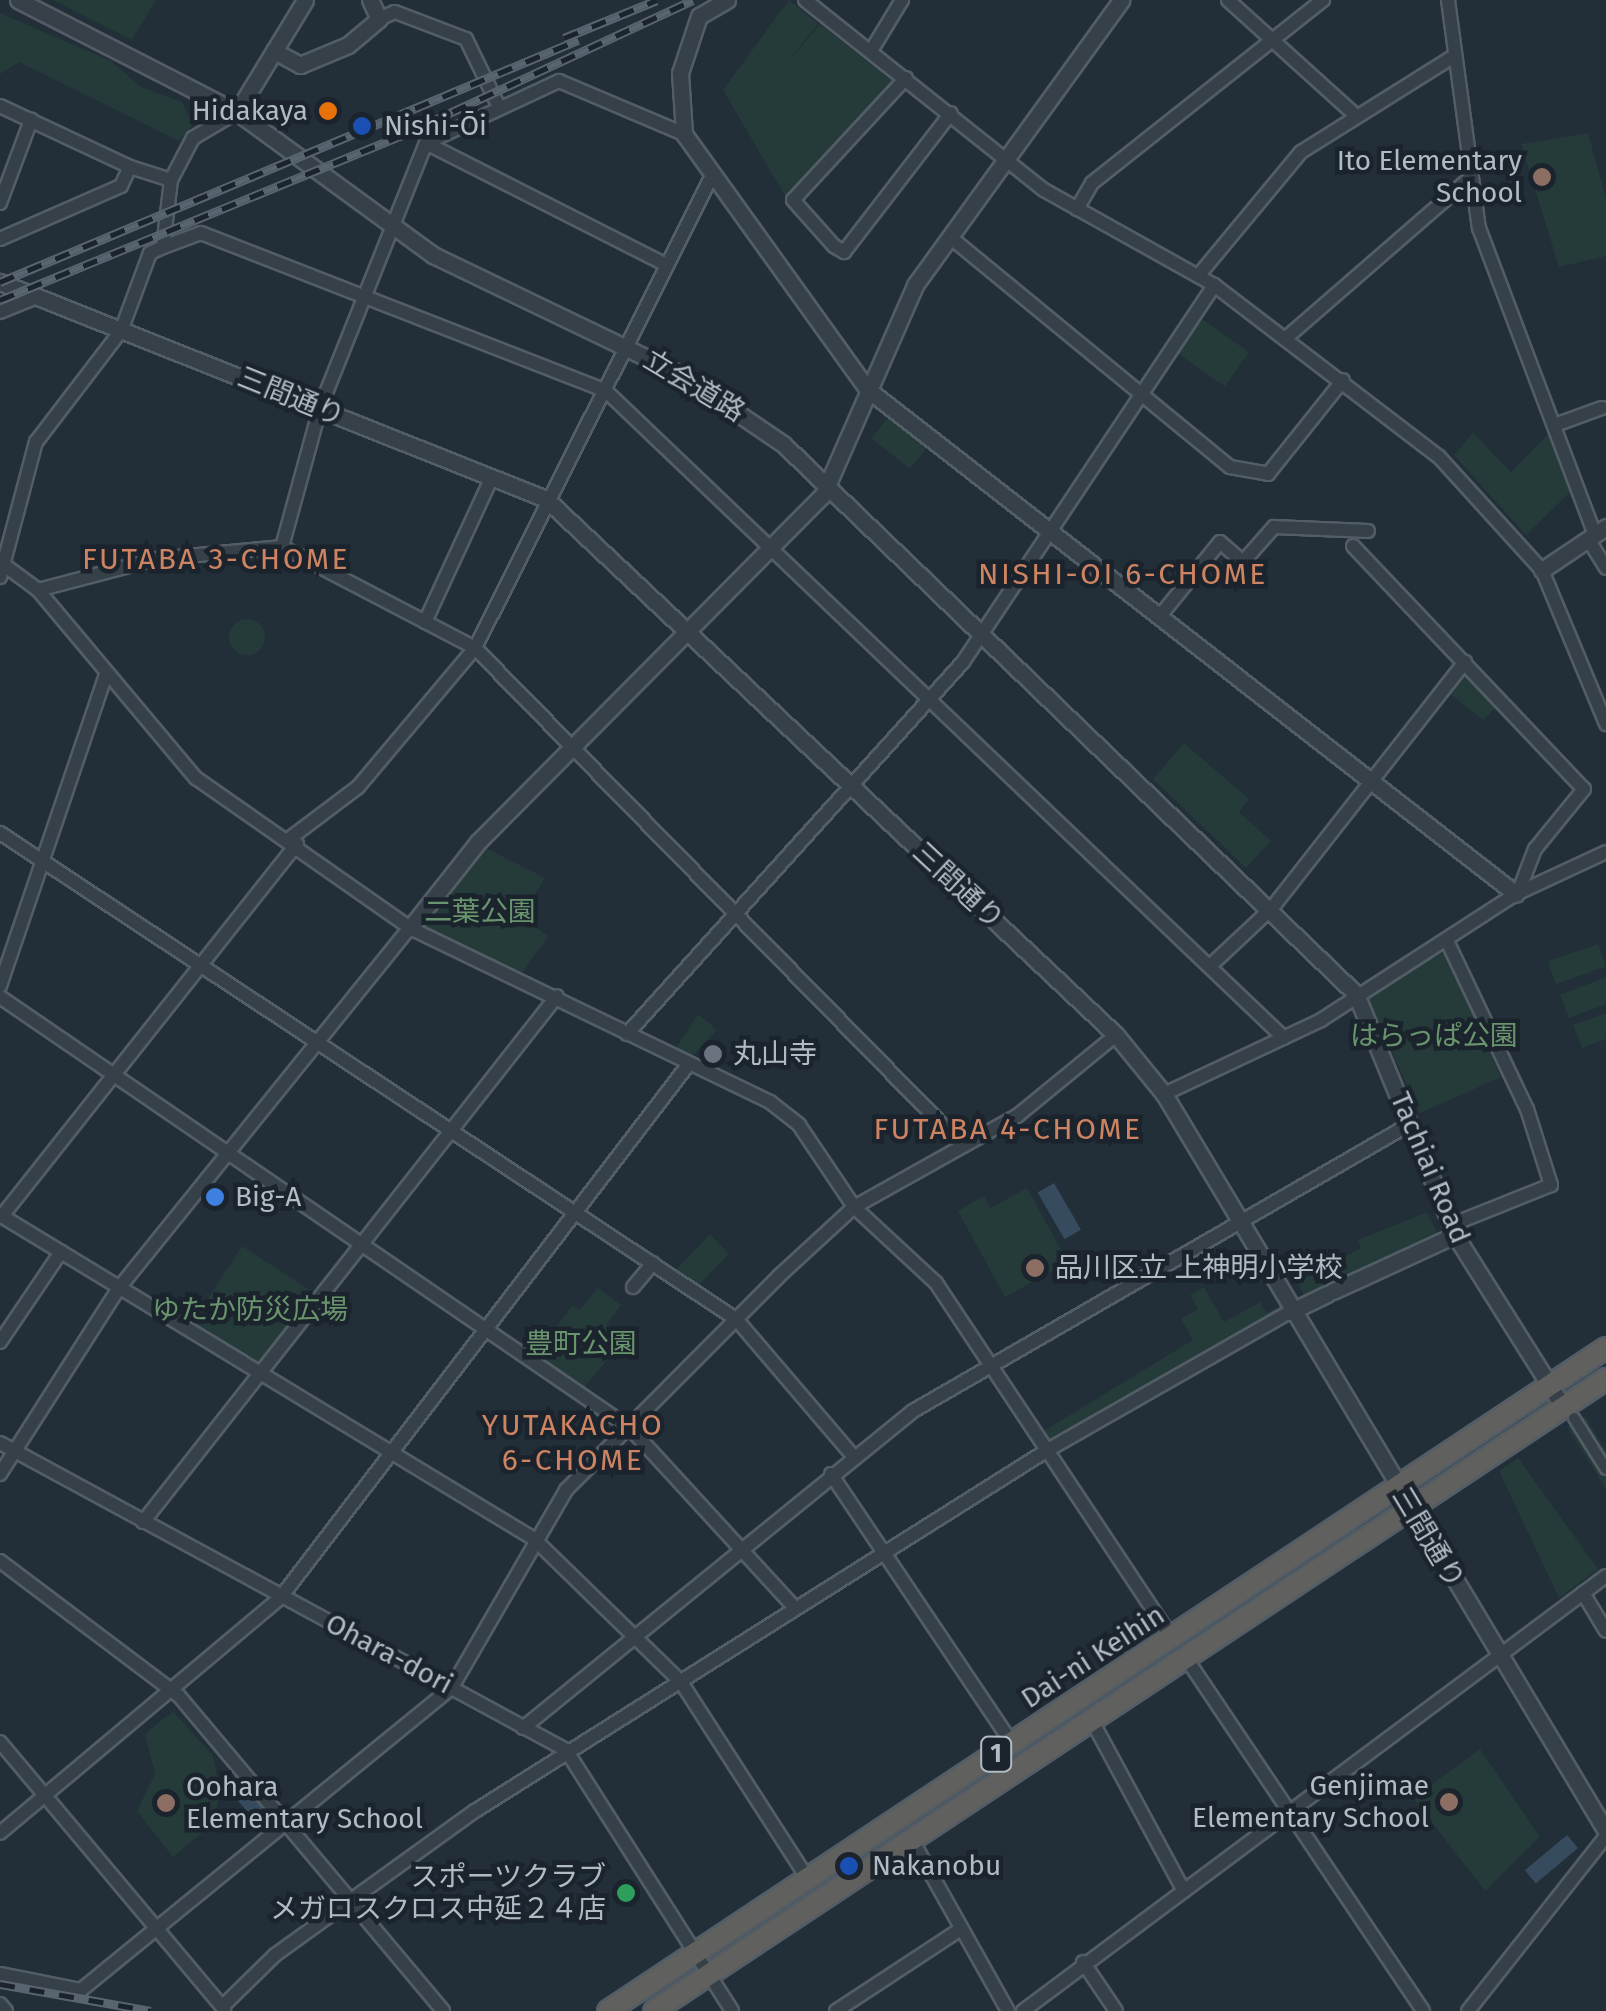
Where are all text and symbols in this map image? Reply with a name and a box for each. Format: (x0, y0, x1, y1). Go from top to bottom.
place label: Hidakaya (192, 94, 308, 128)
marker: Hidakaya (317, 100, 339, 122)
place label: Nishi-Ōi (384, 109, 487, 143)
marker: Nishi-Ōi (349, 113, 375, 139)
place label: Ito Elementary School (1337, 144, 1522, 210)
marker: Ito Elementary School (1531, 166, 1553, 188)
street label: 立会道路 (637, 343, 751, 429)
street label: 三間通り (233, 360, 349, 434)
district label: FUTABA 3-CHOME (82, 541, 350, 577)
district label: NISHI-OI 6-CHOME (978, 556, 1268, 592)
street label: 三間通り (906, 836, 1010, 936)
park label: 二葉公園 (424, 895, 536, 929)
park label: はらっぱ公園 (1350, 1019, 1518, 1053)
place label: 丸山寺 (733, 1037, 817, 1071)
marker: 丸山寺 (702, 1043, 724, 1065)
street label: Tachiai Road (1383, 1087, 1477, 1249)
district label: FUTABA 4-CHOME (873, 1111, 1143, 1147)
place label: Big-A (235, 1180, 301, 1214)
marker: Big-A (204, 1186, 226, 1208)
place label: 品川区立 上神明小学校 (1055, 1251, 1342, 1285)
marker: 品川区立 上神明小学校 (1024, 1257, 1046, 1279)
park label: ゆたか防災広場 (152, 1293, 348, 1327)
park label: 豊町公園 (525, 1327, 637, 1361)
district label: YUTAKACHO 6-CHOME (482, 1407, 664, 1478)
street label: 三間通り (1385, 1481, 1471, 1595)
street label: Dai-ni Keihin (1015, 1598, 1171, 1716)
street label: Ohara-dori (320, 1607, 458, 1701)
road number: 1 (978, 1734, 1014, 1774)
place label: Genjimae Elementary School (1192, 1769, 1429, 1835)
place label: Oohara Elementary School (186, 1770, 423, 1836)
marker: Genjimae Elementary School (1438, 1791, 1460, 1813)
marker: Oohara Elementary School (155, 1792, 177, 1814)
place label: Nakanobu (872, 1849, 1001, 1883)
marker: Nakanobu (836, 1853, 862, 1879)
place label: スポーツクラブ メガロスクロス中延２４店 (270, 1860, 606, 1926)
marker: スポーツクラブ メガロスクロス中延２４店 (615, 1882, 637, 1904)

